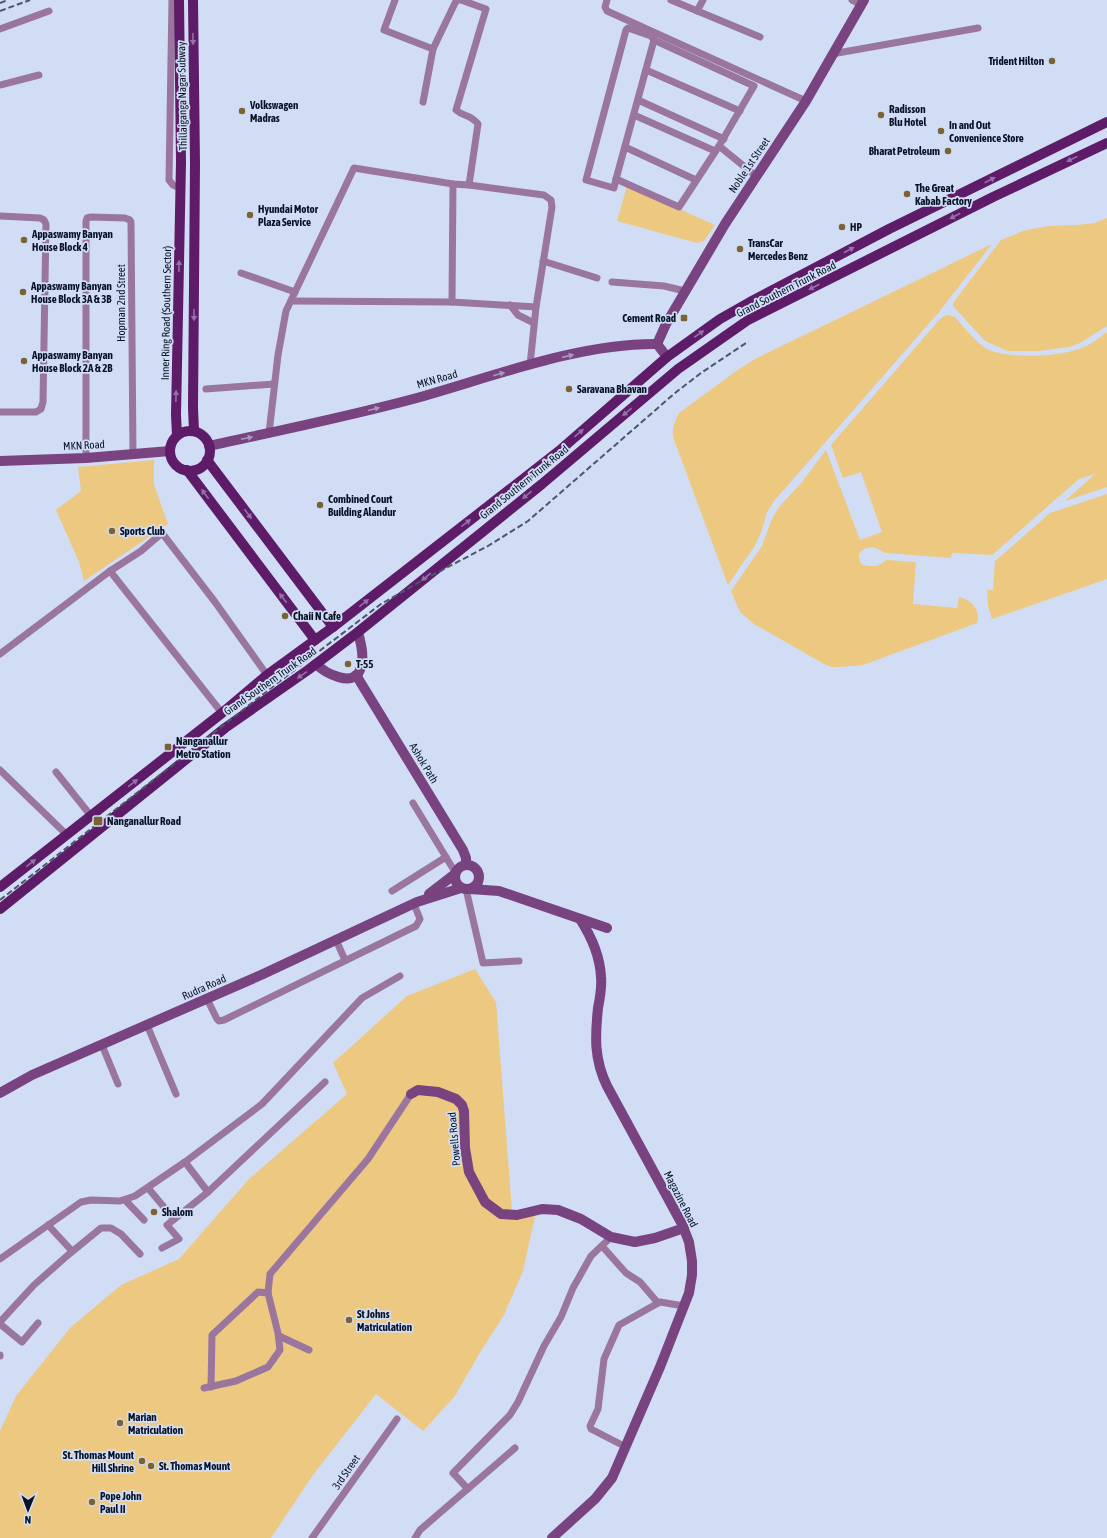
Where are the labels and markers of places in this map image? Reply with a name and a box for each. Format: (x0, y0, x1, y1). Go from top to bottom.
place label: Trident Hilton (988, 55, 1044, 67)
marker: Trident Hilton (1047, 56, 1057, 66)
place label: Volkswagen Madras (249, 99, 298, 124)
place label: Radisson Blu Hotel (889, 103, 928, 128)
marker: Volkswagen Madras (237, 106, 247, 116)
marker: Radisson Blu Hotel (876, 110, 886, 120)
place label: In and Out Convenience Store (949, 119, 1024, 144)
marker: In and Out Convenience Store (936, 126, 946, 136)
place label: Bharat Petroleum (869, 145, 940, 157)
marker: Bharat Petroleum (943, 146, 953, 156)
place label: The Great Kabab Factory (915, 182, 972, 207)
marker: The Great Kabab Factory (902, 189, 912, 199)
place label: Hyundai Motor Plaza Service (258, 203, 319, 228)
marker: Hyundai Motor Plaza Service (245, 210, 255, 220)
place label: HP (850, 221, 862, 233)
marker: HP (837, 222, 847, 232)
place label: Appaswamy Banyan House Block 4 (31, 228, 113, 253)
marker: Appaswamy Banyan House Block 4 (19, 235, 29, 245)
place label: TransCar Mercedes Benz (748, 237, 808, 262)
marker: TransCar Mercedes Benz (735, 244, 745, 254)
place label: Appaswamy Banyan House Block 3A & 3B (30, 280, 112, 305)
marker: Appaswamy Banyan House Block 3A & 3B (18, 287, 28, 297)
place label: Cement Road (622, 312, 676, 324)
marker: Cement Road (679, 313, 689, 323)
place label: Appaswamy Banyan House Block 2A & 2B (31, 349, 113, 374)
marker: Appaswamy Banyan House Block 2A & 2B (19, 356, 29, 366)
place label: Saravana Bhavan (577, 383, 647, 395)
marker: Saravana Bhavan (564, 384, 574, 394)
place label: Combined Court Building Alandur (328, 493, 396, 518)
marker: Combined Court Building Alandur (315, 500, 325, 510)
place label: Sports Club (120, 525, 165, 537)
marker: Sports Club (107, 526, 117, 536)
place label: Chaii N Cafe (293, 610, 341, 622)
marker: Chaii N Cafe (280, 611, 290, 621)
place label: T-55 (356, 658, 373, 670)
marker: T-55 (343, 659, 353, 669)
place label: Nanganallur Metro Station (176, 735, 231, 760)
marker: Nanganallur Metro Station (163, 742, 173, 752)
marker: Nanganallur Road (92, 815, 104, 827)
place label: Nanganallur Road (107, 815, 181, 827)
place label: Shalom (162, 1206, 193, 1218)
marker: Shalom (149, 1207, 159, 1217)
place label: St Johns Matriculation (357, 1308, 412, 1333)
marker: St Johns Matriculation (344, 1315, 354, 1325)
place label: Marian Matriculation (128, 1411, 183, 1436)
marker: Marian Matriculation (115, 1418, 125, 1428)
place label: St. Thomas Mount Hill Shrine (63, 1449, 135, 1474)
marker: St. Thomas Mount Hill Shrine (137, 1456, 147, 1466)
place label: St. Thomas Mount (159, 1460, 231, 1472)
marker: St. Thomas Mount (146, 1461, 156, 1471)
place label: Pope John Paul II (100, 1490, 142, 1515)
marker: Pope John Paul II (87, 1497, 97, 1507)

